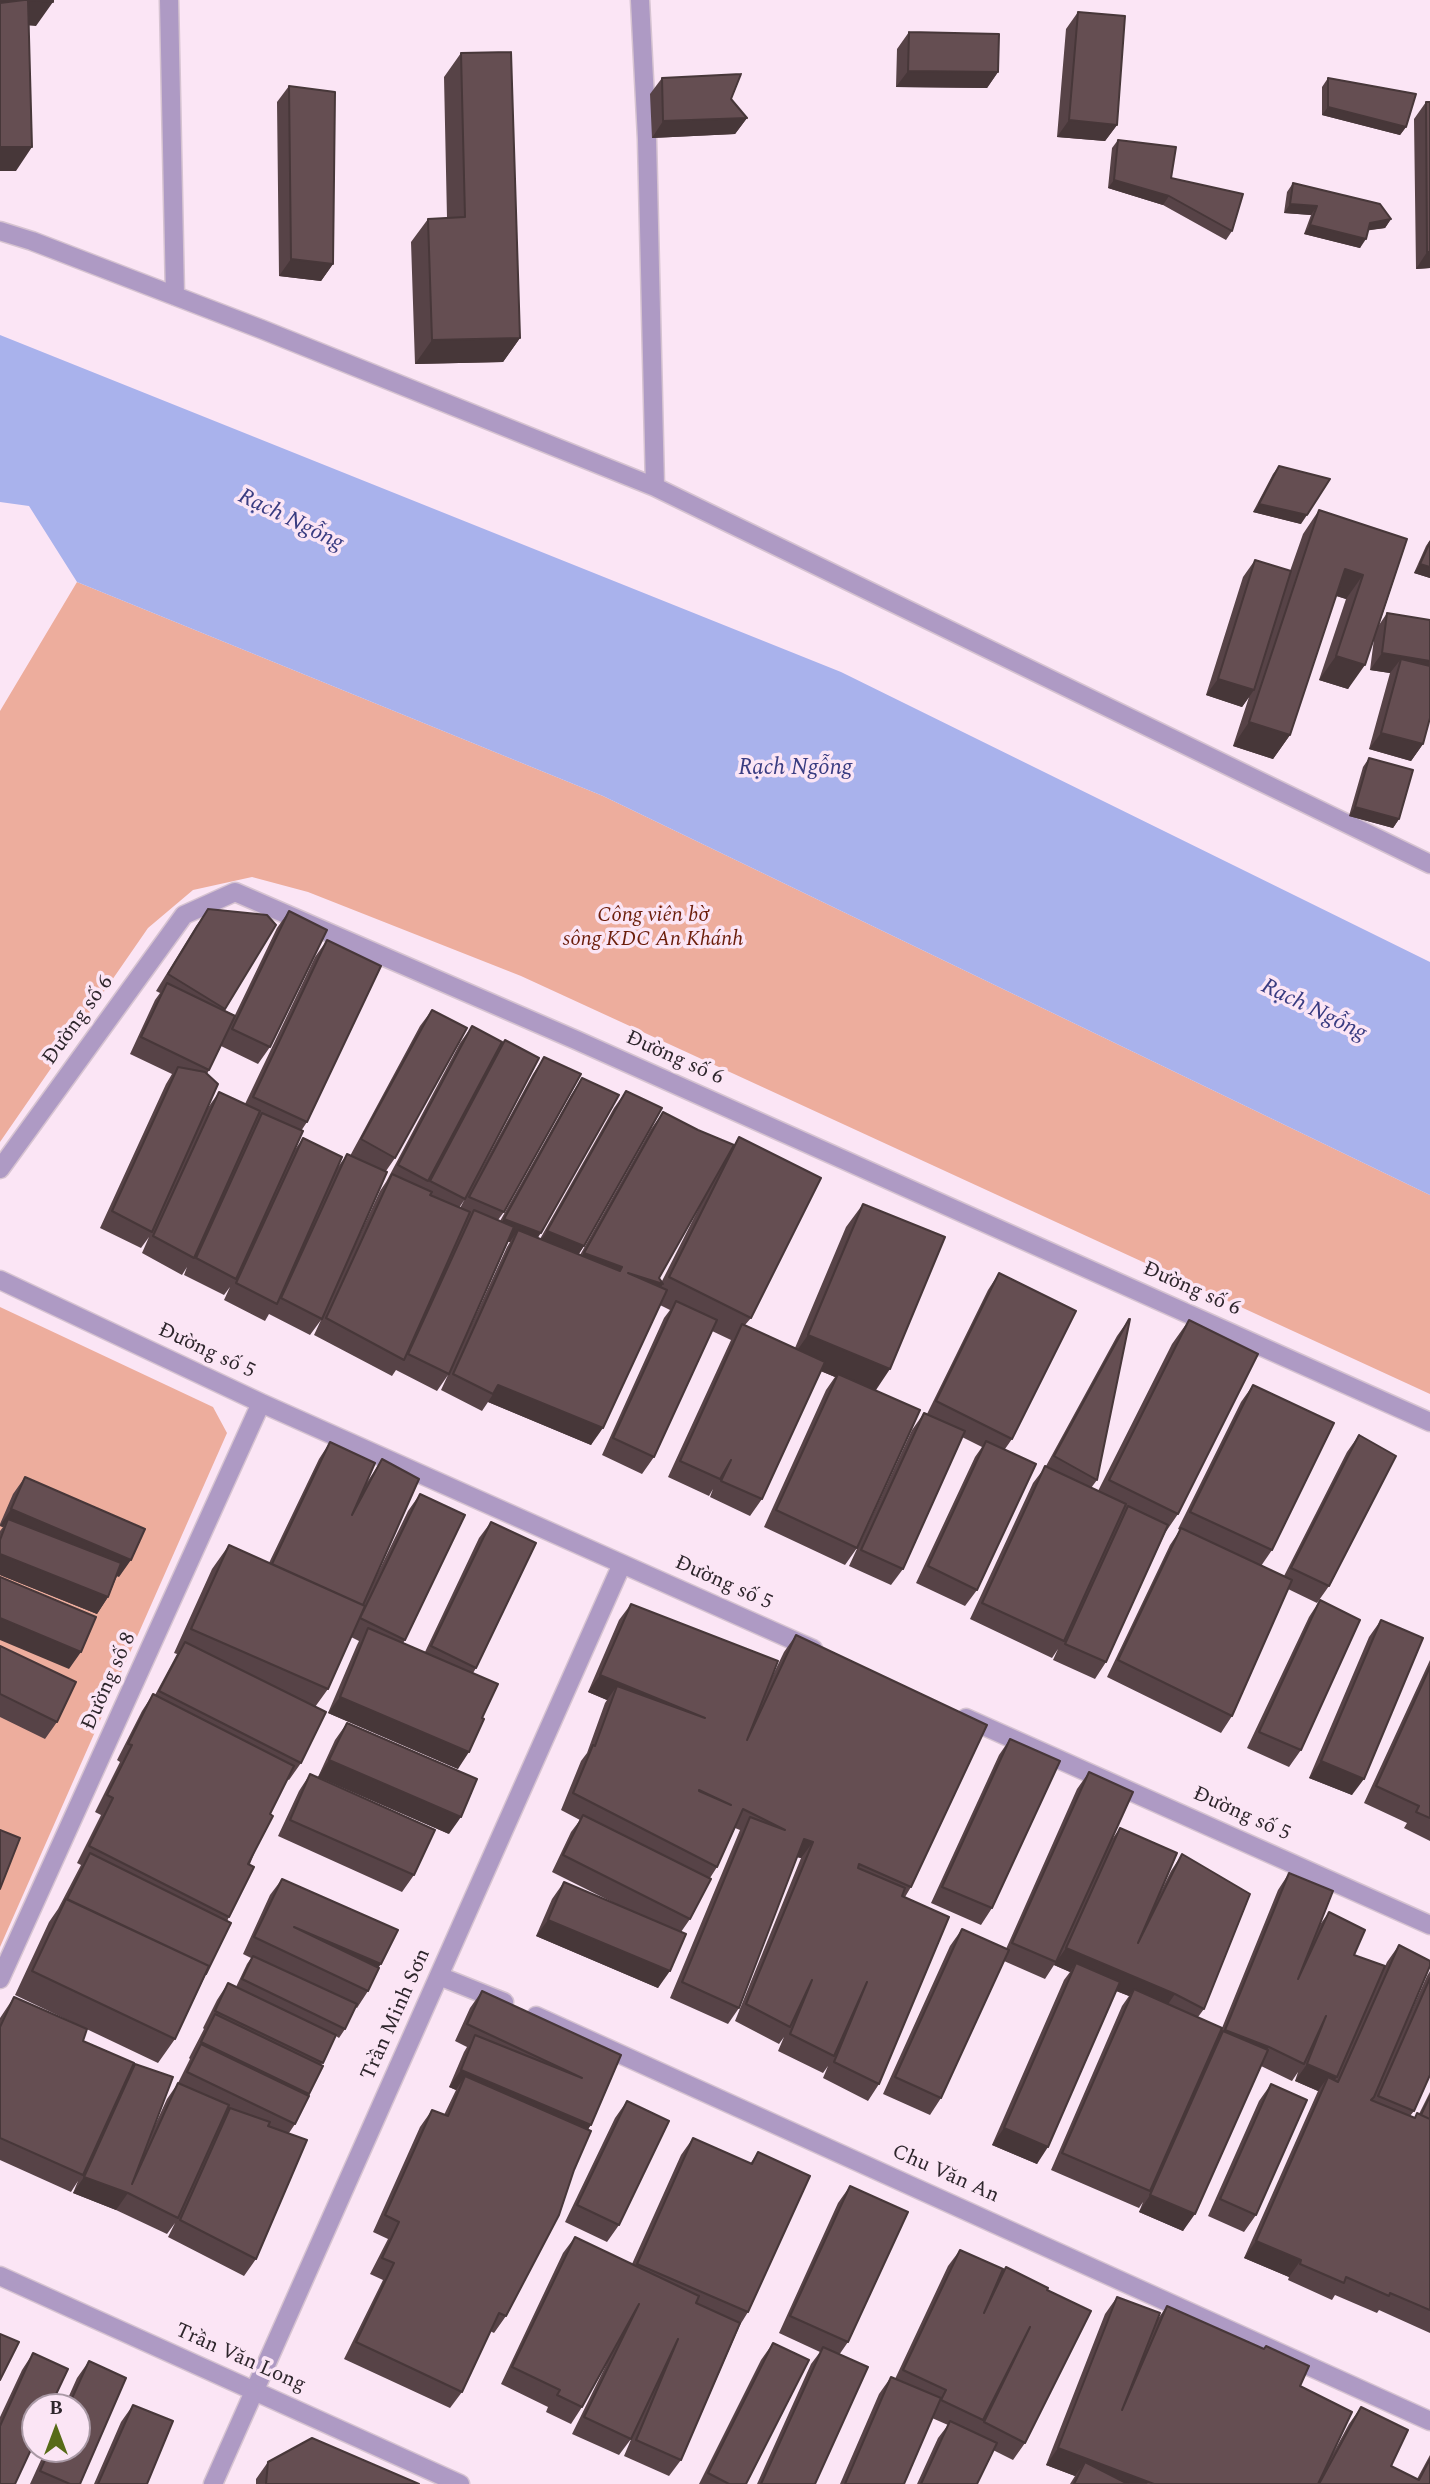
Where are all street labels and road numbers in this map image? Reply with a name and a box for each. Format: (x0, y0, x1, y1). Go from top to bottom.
street label: Đường số 6 (38, 971, 120, 1071)
street label: Đường số 6 (621, 1026, 727, 1092)
street label: Đường số 6 (1138, 1257, 1244, 1323)
street label: Đường số 5 (153, 1319, 259, 1385)
street label: Đường số 5 (670, 1551, 776, 1617)
street label: Đường số 8 (77, 1629, 143, 1735)
street label: Đường số 5 (1188, 1782, 1294, 1848)
street label: Trần Minh Sơn (357, 1945, 437, 2085)
street label: Chu Văn An (887, 2140, 1003, 2210)
street label: Trần Văn Long (171, 2319, 309, 2399)

